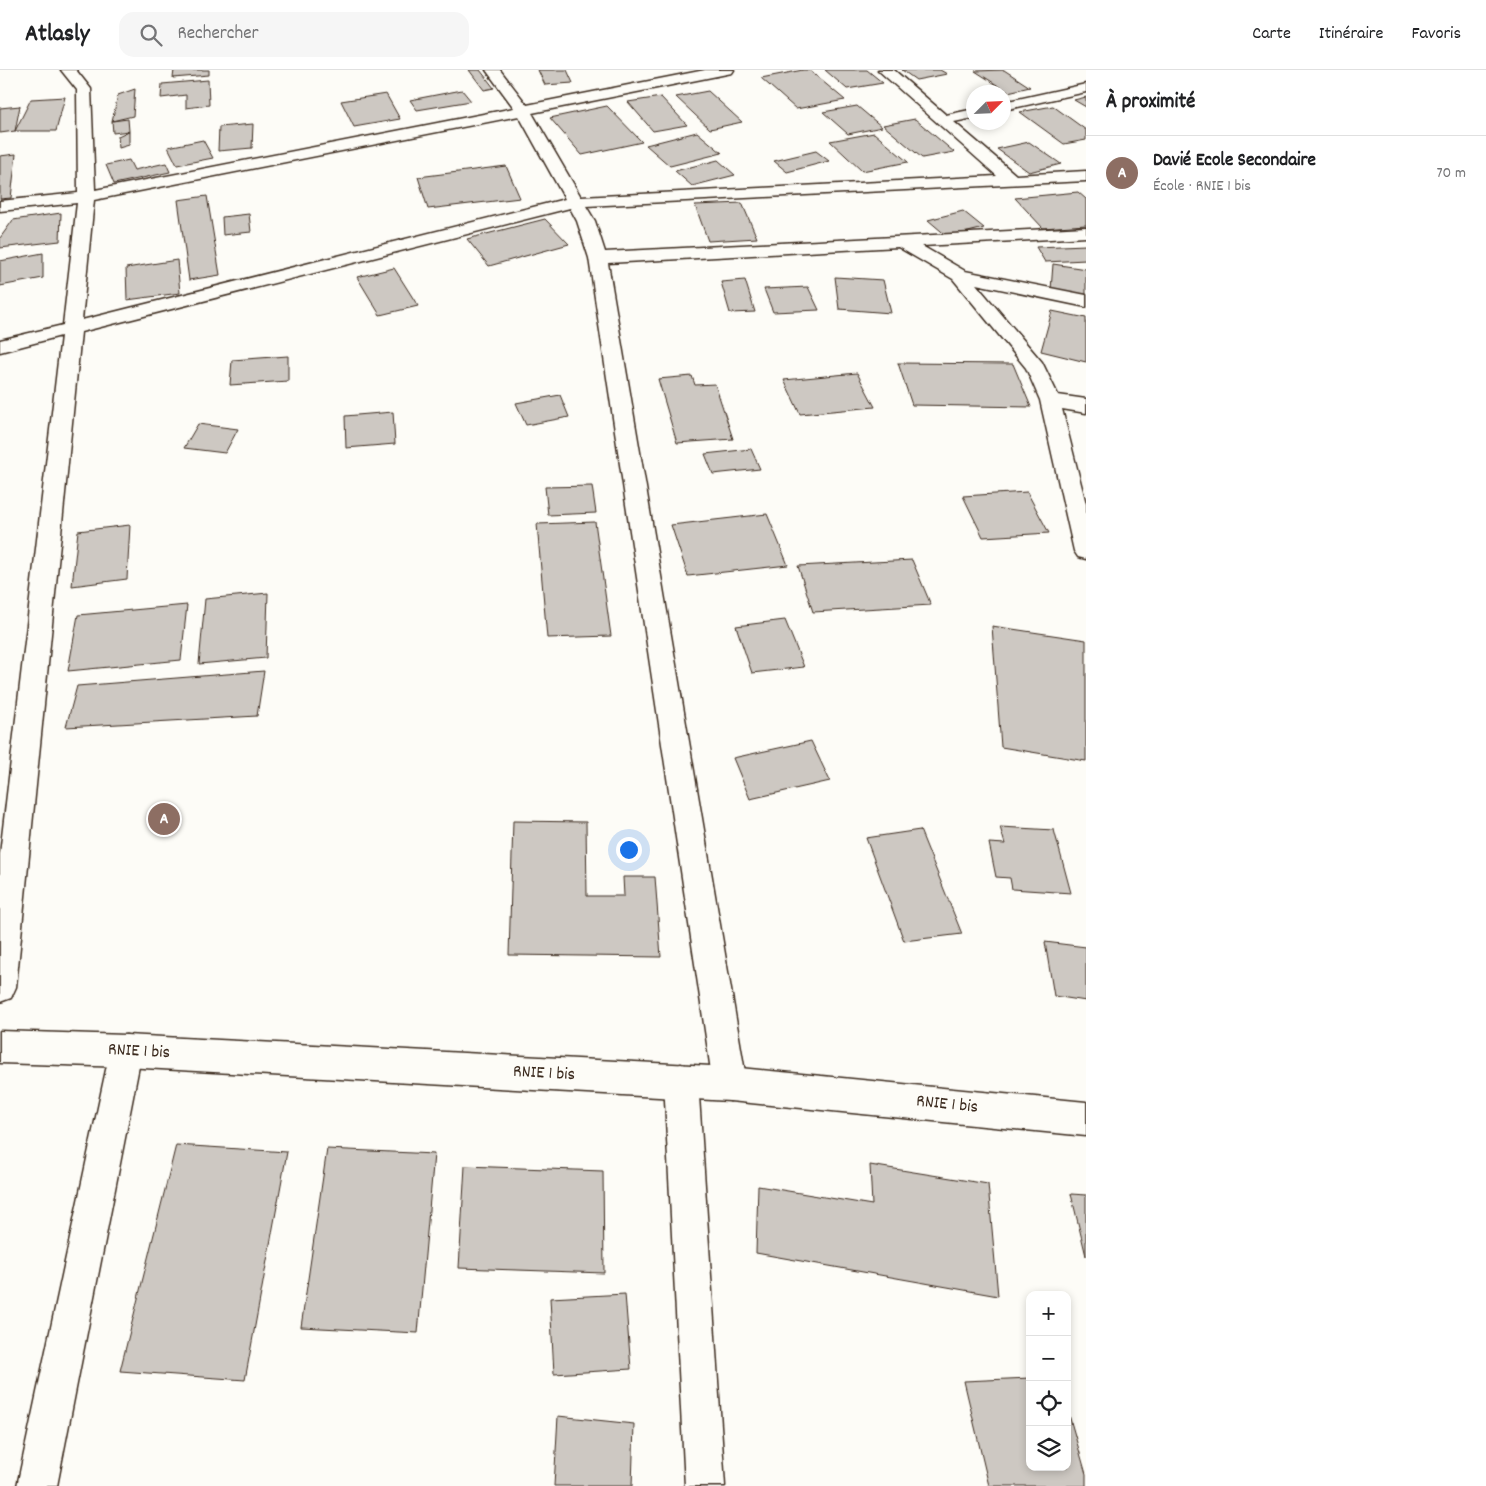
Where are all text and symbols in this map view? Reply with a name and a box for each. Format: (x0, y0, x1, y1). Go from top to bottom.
search box (119, 12, 469, 57)
text: Atlasly (25, 18, 89, 52)
icon: search (137, 21, 165, 49)
text: Rechercher (177, 21, 259, 48)
text: Carte (1252, 22, 1291, 47)
text: Itinéraire (1319, 22, 1383, 47)
text: Favoris (1411, 22, 1461, 47)
north arrow (966, 85, 1011, 130)
text: À proximité (1106, 88, 1195, 118)
text: Davié Ecole Secondaire (1153, 148, 1316, 175)
text: A (1118, 162, 1126, 185)
text: 70 m (1436, 162, 1466, 185)
text: École · RNIE 1 bis (1153, 175, 1251, 198)
pin: A (148, 800, 180, 838)
your location (616, 837, 642, 863)
street label: RNIE 1 bis (107, 1038, 171, 1066)
street label: RNIE 1 bis (512, 1060, 576, 1088)
street label: RNIE 1 bis (915, 1089, 979, 1121)
map controls (1026, 1291, 1071, 1471)
button: + (1026, 1291, 1071, 1336)
button: − (1026, 1336, 1071, 1381)
button: locate (1026, 1381, 1071, 1426)
button: layers (1026, 1426, 1071, 1471)

